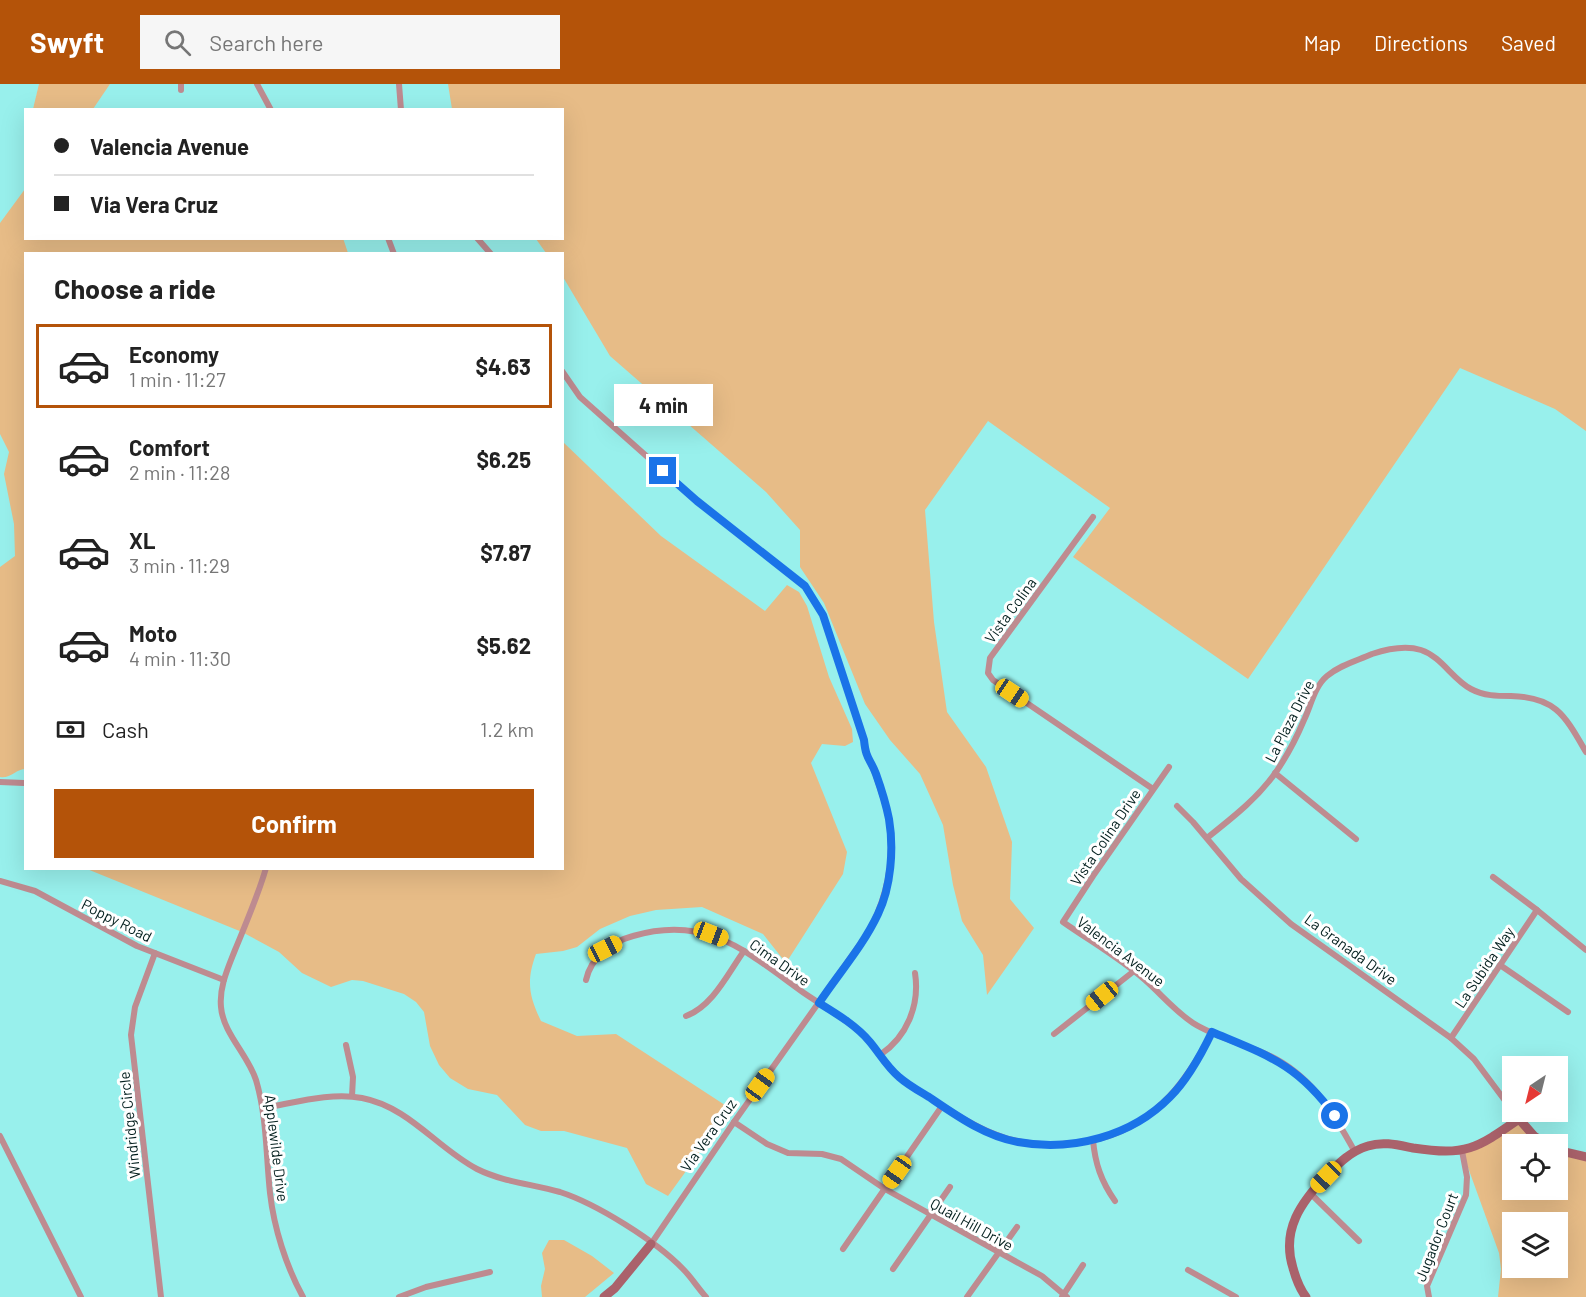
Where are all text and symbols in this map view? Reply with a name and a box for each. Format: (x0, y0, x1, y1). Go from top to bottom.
search box (140, 15, 560, 69)
text: Swyft (30, 25, 104, 59)
icon: search (161, 26, 194, 59)
text: Search here (209, 29, 324, 55)
text: Map (1304, 30, 1341, 55)
text: Directions (1374, 30, 1468, 55)
text: Saved (1501, 30, 1556, 55)
text: Valencia Avenue (90, 133, 249, 159)
text: Via Vera Cruz (90, 191, 218, 217)
text: Choose a ride (54, 272, 216, 304)
icon: car (57, 339, 111, 393)
text: Economy (129, 341, 219, 367)
text: $4.63 (475, 353, 531, 379)
text: 1 min · 11:27 (129, 367, 226, 391)
callout: 4 min (614, 384, 712, 426)
text: 4 min (639, 393, 688, 417)
icon: car (57, 432, 111, 486)
text: Comfort (129, 434, 210, 460)
text: $6.25 (476, 446, 531, 472)
route end (649, 457, 676, 484)
text: 2 min · 11:28 (129, 460, 230, 484)
icon: car (57, 525, 111, 579)
text: XL (129, 527, 155, 553)
text: $7.87 (480, 539, 531, 565)
text: 3 min · 11:29 (129, 553, 230, 577)
street label: Vista Colina (980, 574, 1040, 646)
icon: car (57, 618, 111, 672)
text: Moto (129, 620, 177, 646)
text: $5.62 (476, 632, 531, 658)
text: 4 min · 11:30 (129, 646, 231, 670)
car (992, 675, 1032, 711)
street label: La Plaza Drive (1261, 677, 1317, 765)
icon: cash (54, 713, 87, 746)
text: Cash (102, 716, 149, 742)
text: 1.2 km (480, 717, 534, 741)
street label: Vista Colina Drive (1066, 785, 1144, 889)
button: Confirm (54, 789, 534, 858)
street label: Poppy Road (79, 895, 155, 945)
street label: La Granada Drive (1301, 910, 1401, 988)
street label: Valencia Avenue (1074, 912, 1168, 990)
car (691, 919, 731, 949)
street label: La Subida Way (1450, 923, 1518, 1011)
car (585, 933, 625, 965)
street label: Cima Drive (746, 935, 814, 989)
car (1082, 978, 1122, 1014)
north arrow (1502, 1056, 1568, 1122)
map controls (1502, 1056, 1568, 1278)
car (742, 1065, 778, 1105)
street label: Windridge Circle (114, 1071, 144, 1179)
street label: Applewilde Drive (262, 1093, 292, 1203)
street label: Via Vera Cruz (676, 1095, 740, 1175)
route start (1321, 1102, 1348, 1129)
button: locate (1502, 1134, 1568, 1200)
car (879, 1152, 915, 1192)
car (1307, 1158, 1345, 1196)
street label: Jugador Court (1411, 1190, 1461, 1284)
street label: Quail Hill Drive (928, 1194, 1016, 1254)
button: layers (1502, 1212, 1568, 1278)

